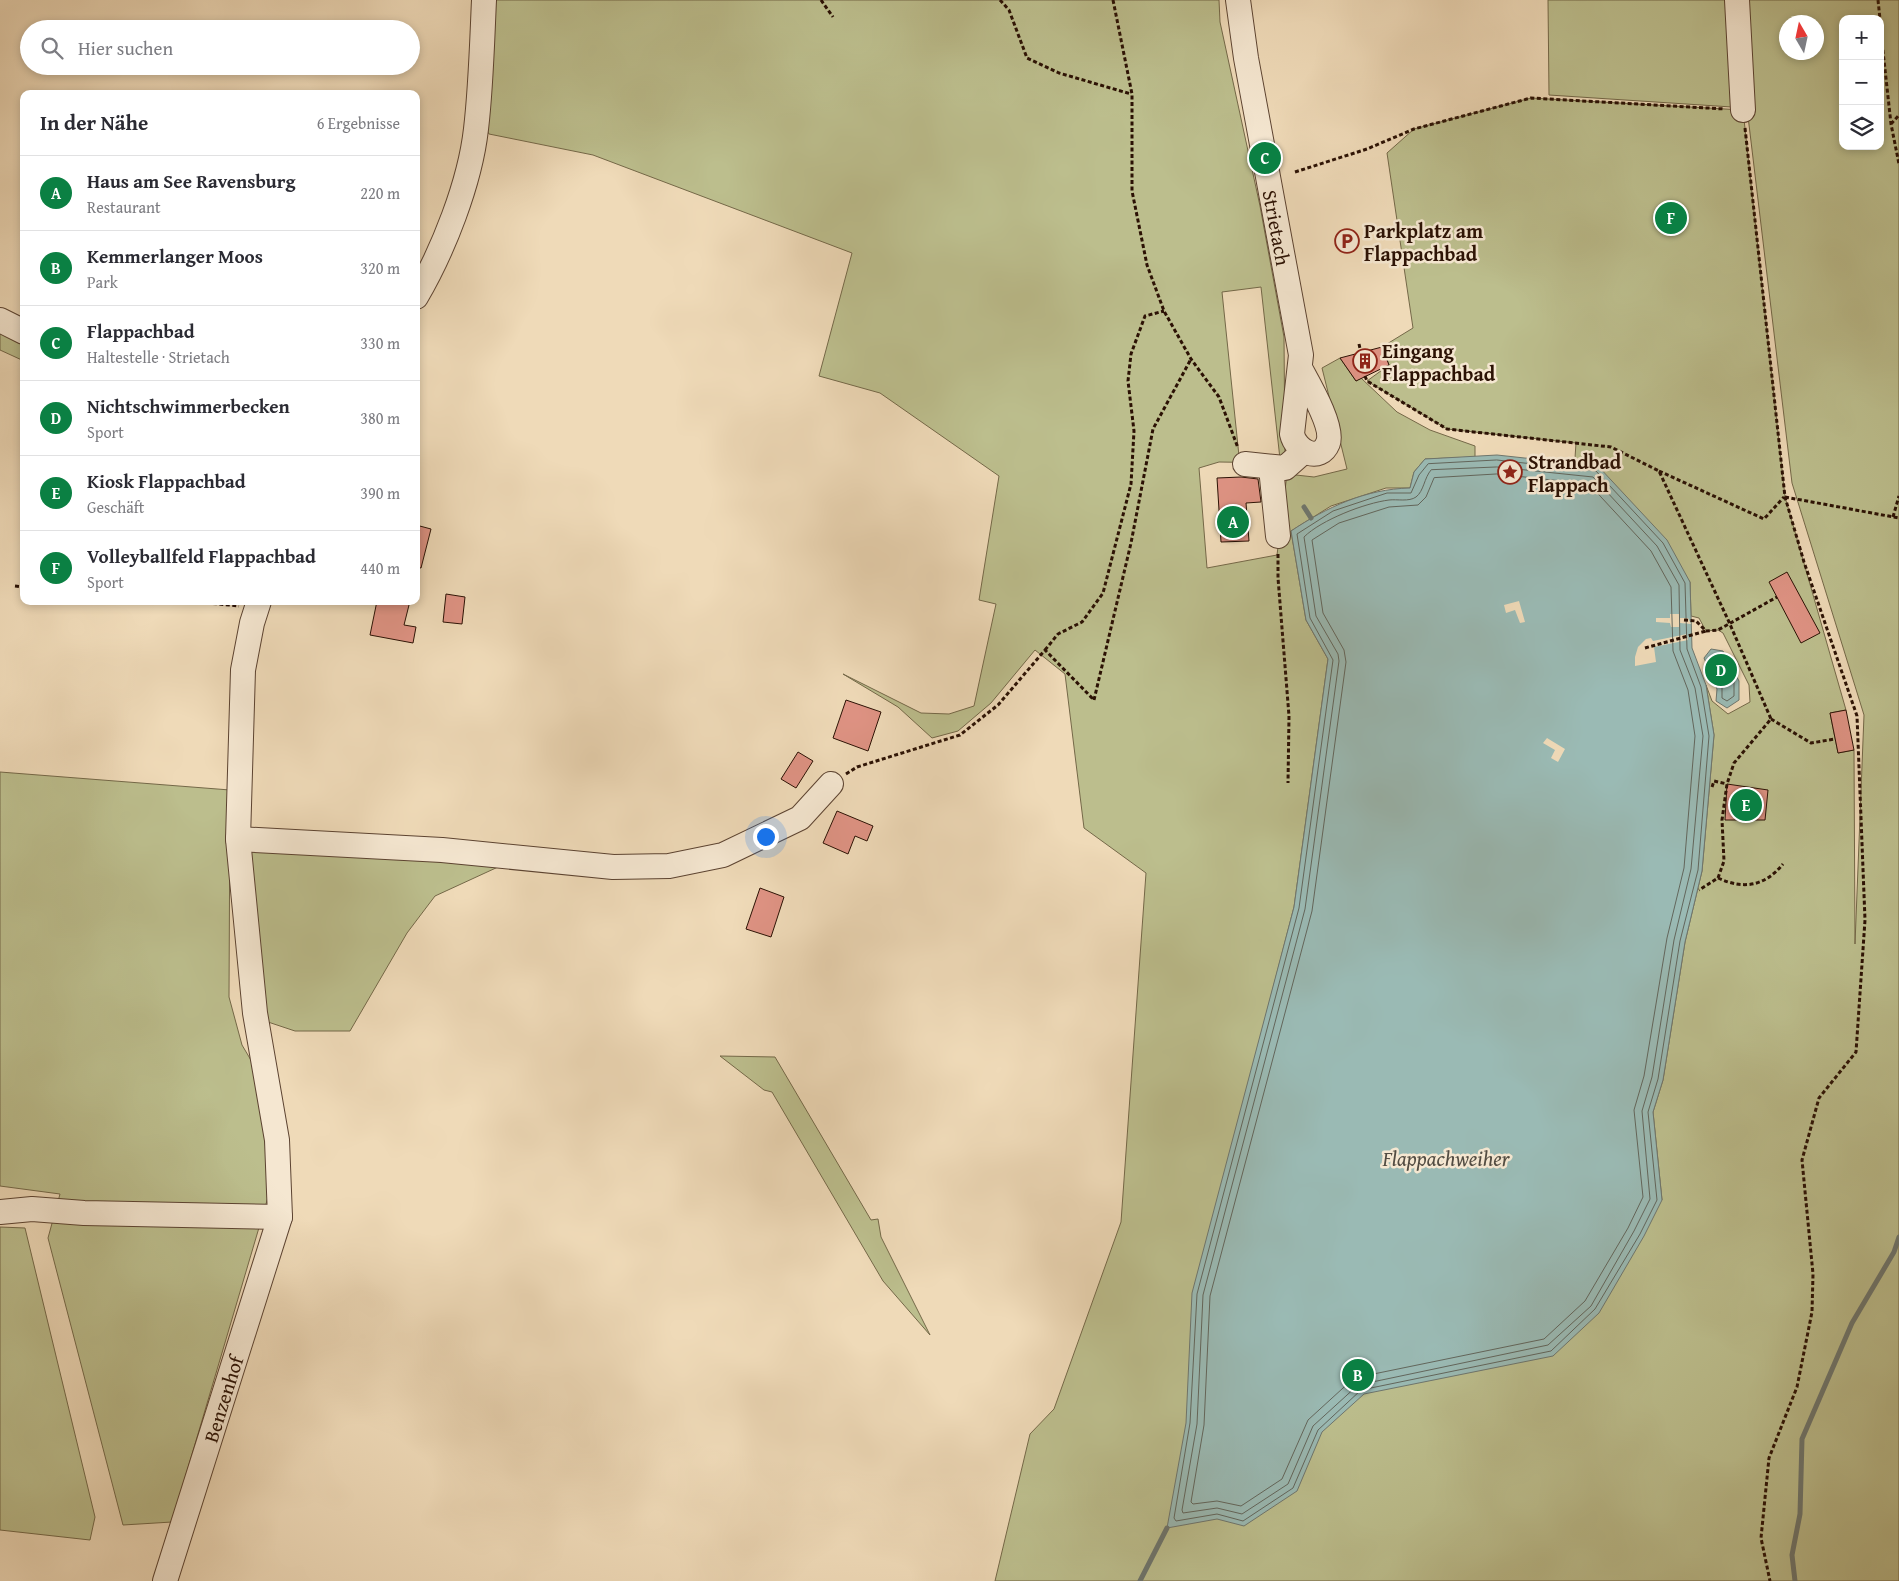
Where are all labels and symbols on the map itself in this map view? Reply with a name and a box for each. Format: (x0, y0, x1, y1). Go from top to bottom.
north arrow (1779, 15, 1824, 60)
pin: C (1249, 139, 1281, 177)
street label: Strietach (1256, 187, 1299, 268)
pin: F (1655, 199, 1687, 237)
place label: Parkplatz am Flappachbad (1364, 216, 1483, 268)
parking icon: Parkplatz am Flappachbad (1334, 228, 1360, 254)
place label: Eingang Flappachbad (1382, 336, 1496, 388)
building icon: Eingang Flappachbad (1352, 348, 1378, 374)
place label: Strandbad Flappach (1528, 447, 1622, 499)
place icon: Strandbad Flappach (1497, 459, 1523, 485)
pin: A (1217, 503, 1249, 541)
pin: D (1705, 651, 1737, 689)
pin: E (1730, 786, 1762, 824)
your location (753, 824, 779, 850)
water label: Flappachweiher (1381, 1143, 1511, 1174)
street label: Benzenhof (195, 1350, 251, 1446)
pin: B (1342, 1356, 1374, 1394)

